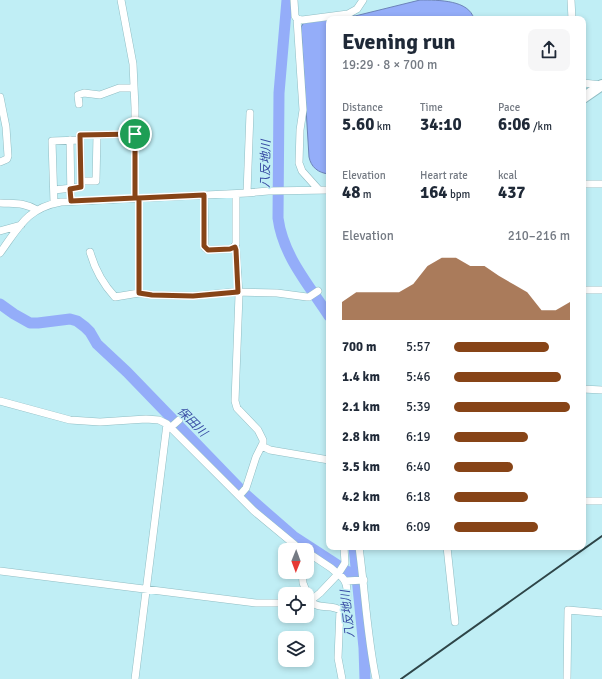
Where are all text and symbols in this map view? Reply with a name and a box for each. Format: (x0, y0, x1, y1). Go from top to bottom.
text: Evening run (342, 28, 456, 55)
button: share (528, 29, 570, 71)
text: 19:29 · 8 × 700 m (342, 57, 437, 73)
text: Distance (342, 101, 383, 114)
text: Time (420, 101, 443, 114)
text: Pace (498, 101, 520, 114)
text: 5.60 (342, 114, 374, 135)
text: 34:10 (420, 114, 462, 135)
text: 6:06 (498, 114, 531, 135)
pin (118, 117, 152, 151)
text: km (374, 120, 391, 133)
text: /km (531, 120, 552, 133)
icon: arrive (124, 123, 146, 145)
water label: 八反地川 (258, 138, 274, 188)
text: Elevation (342, 169, 386, 182)
text: Heart rate (420, 169, 468, 182)
text: kcal (498, 169, 517, 182)
text: 48 (342, 182, 360, 203)
text: 164 (420, 182, 448, 203)
text: 437 (498, 182, 526, 203)
text: m (360, 188, 372, 201)
text: bpm (448, 188, 470, 201)
text: Elevation (342, 228, 394, 244)
text: 210–216 m (508, 228, 570, 244)
text: 700 m (342, 339, 376, 355)
text: 5:57 (406, 339, 431, 355)
text: 1.4 km (342, 369, 380, 385)
text: 5:46 (406, 369, 431, 385)
text: 2.1 km (342, 399, 380, 415)
text: 5:39 (406, 399, 431, 415)
water label: 保田川 (174, 404, 211, 441)
text: 2.8 km (342, 429, 380, 445)
text: 6:19 (406, 429, 431, 445)
text: 3.5 km (342, 459, 380, 475)
text: 6:40 (406, 459, 431, 475)
text: 4.2 km (342, 489, 380, 505)
text: 6:18 (406, 489, 431, 505)
text: 4.9 km (342, 519, 380, 535)
text: 6:09 (406, 519, 431, 535)
north arrow (278, 543, 314, 579)
map controls (278, 543, 314, 667)
button: locate (278, 587, 314, 623)
water label: 八反地川 (338, 587, 358, 639)
button: layers (278, 631, 314, 667)

